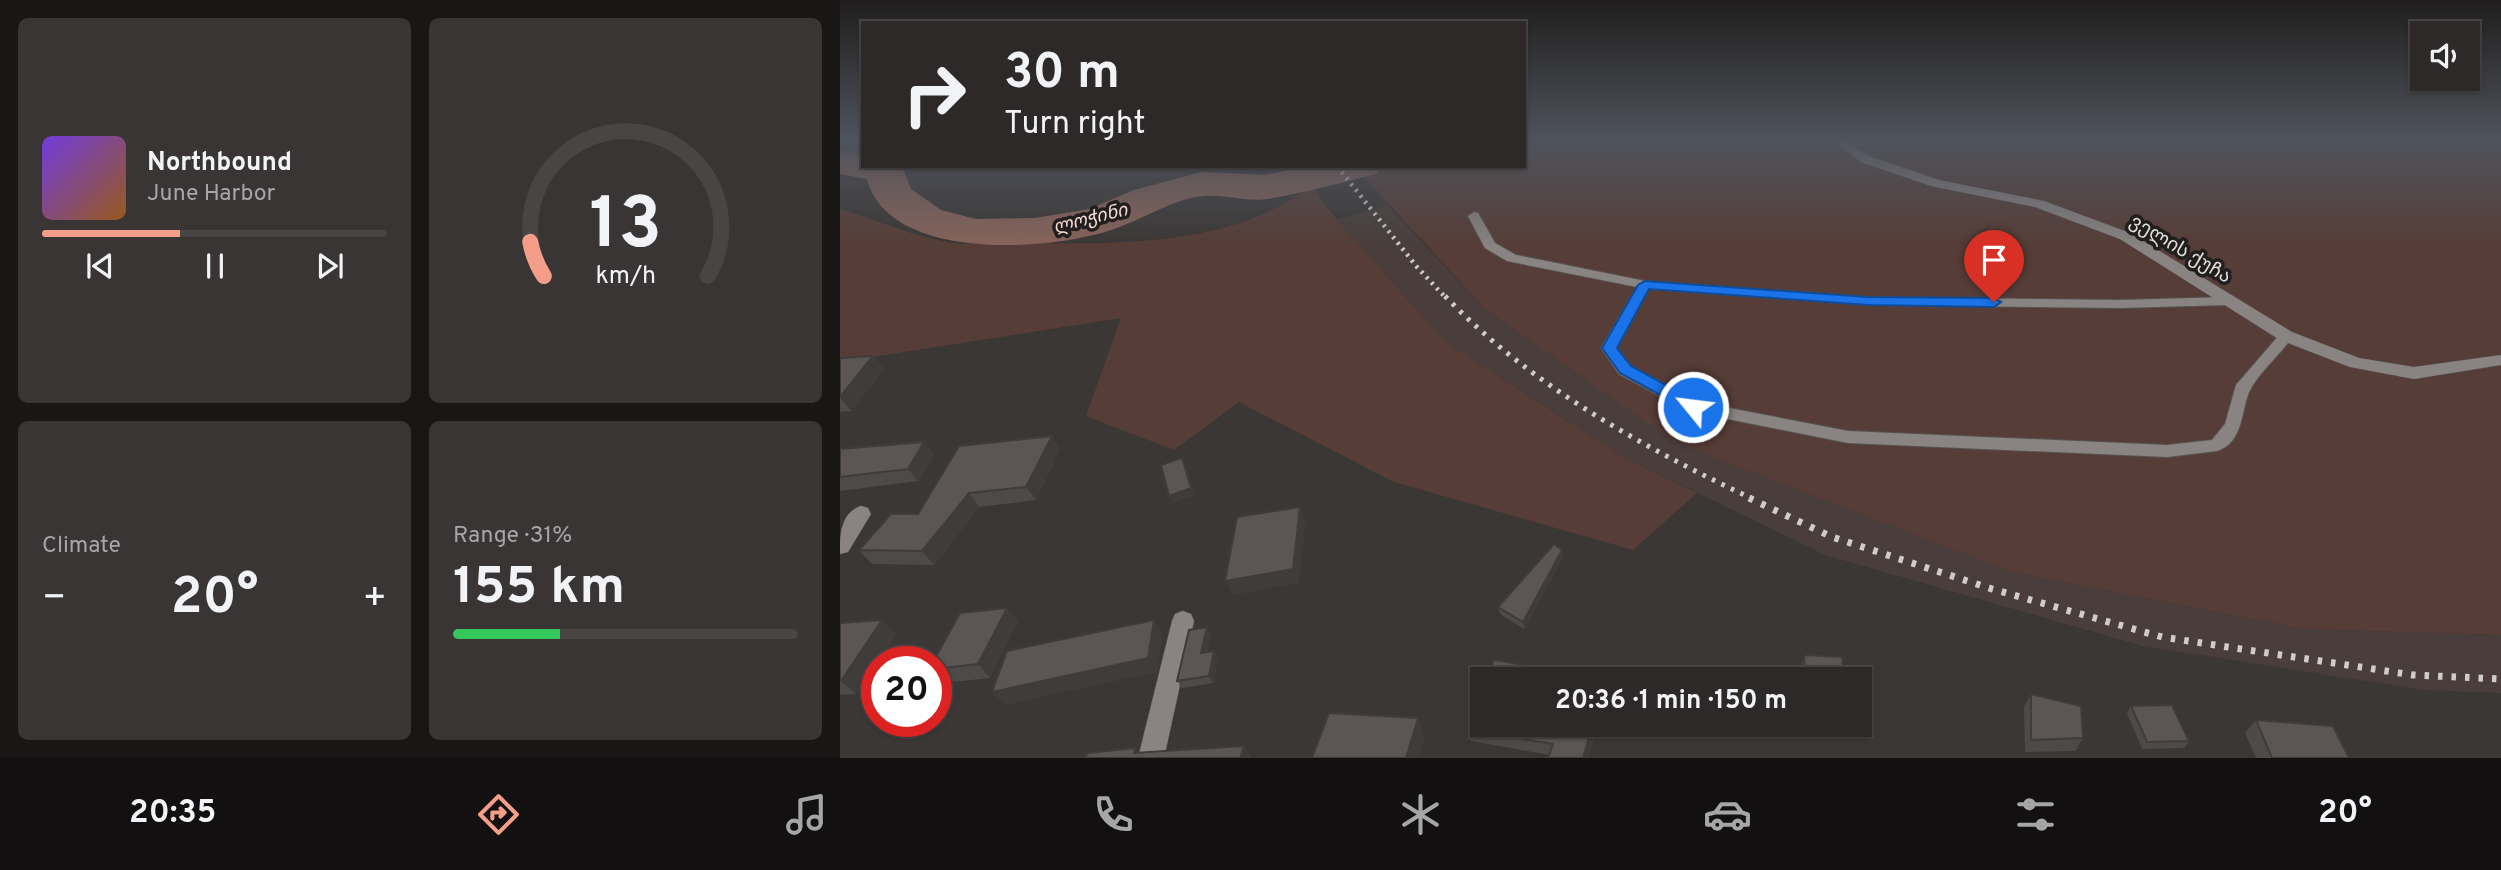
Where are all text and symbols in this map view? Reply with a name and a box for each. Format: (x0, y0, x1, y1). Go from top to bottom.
map controls (2410, 21, 2480, 91)
button: sound (2410, 21, 2480, 91)
text: 30 m (1004, 44, 1120, 106)
icon: right (889, 49, 980, 140)
text: Turn right (1004, 105, 1146, 145)
text: Northbound (147, 147, 292, 180)
text: June Harbor (147, 180, 275, 209)
text: 13 (589, 183, 662, 275)
water label: ლოჭინი (1051, 199, 1131, 240)
street label: ველის ქუჩა (2125, 210, 2235, 289)
pin (1964, 230, 2024, 302)
icon: arrive (1975, 241, 2013, 279)
icon: previous (81, 247, 119, 285)
icon: pause (196, 247, 234, 285)
icon: next (311, 247, 349, 285)
text: km/h (595, 261, 656, 293)
position arrow (1656, 370, 1730, 444)
text: Range · 31% (453, 522, 572, 551)
text: Climate (42, 532, 121, 561)
text: 155 km (453, 556, 625, 622)
text: 20° (171, 566, 258, 632)
text: − (42, 575, 67, 624)
text: + (362, 575, 387, 624)
speed limit sign: 20 (861, 646, 952, 737)
text: 20:36 · 1 min · 150 m (1555, 685, 1787, 718)
icon: directions (474, 790, 523, 839)
icon: music (782, 790, 831, 839)
icon: phone (1089, 790, 1138, 839)
icon: climate (1396, 790, 1445, 839)
icon: car (1703, 790, 1752, 839)
icon: filters (2011, 790, 2060, 839)
text: 20:35 (129, 794, 216, 834)
text: 20° (2318, 794, 2372, 834)

